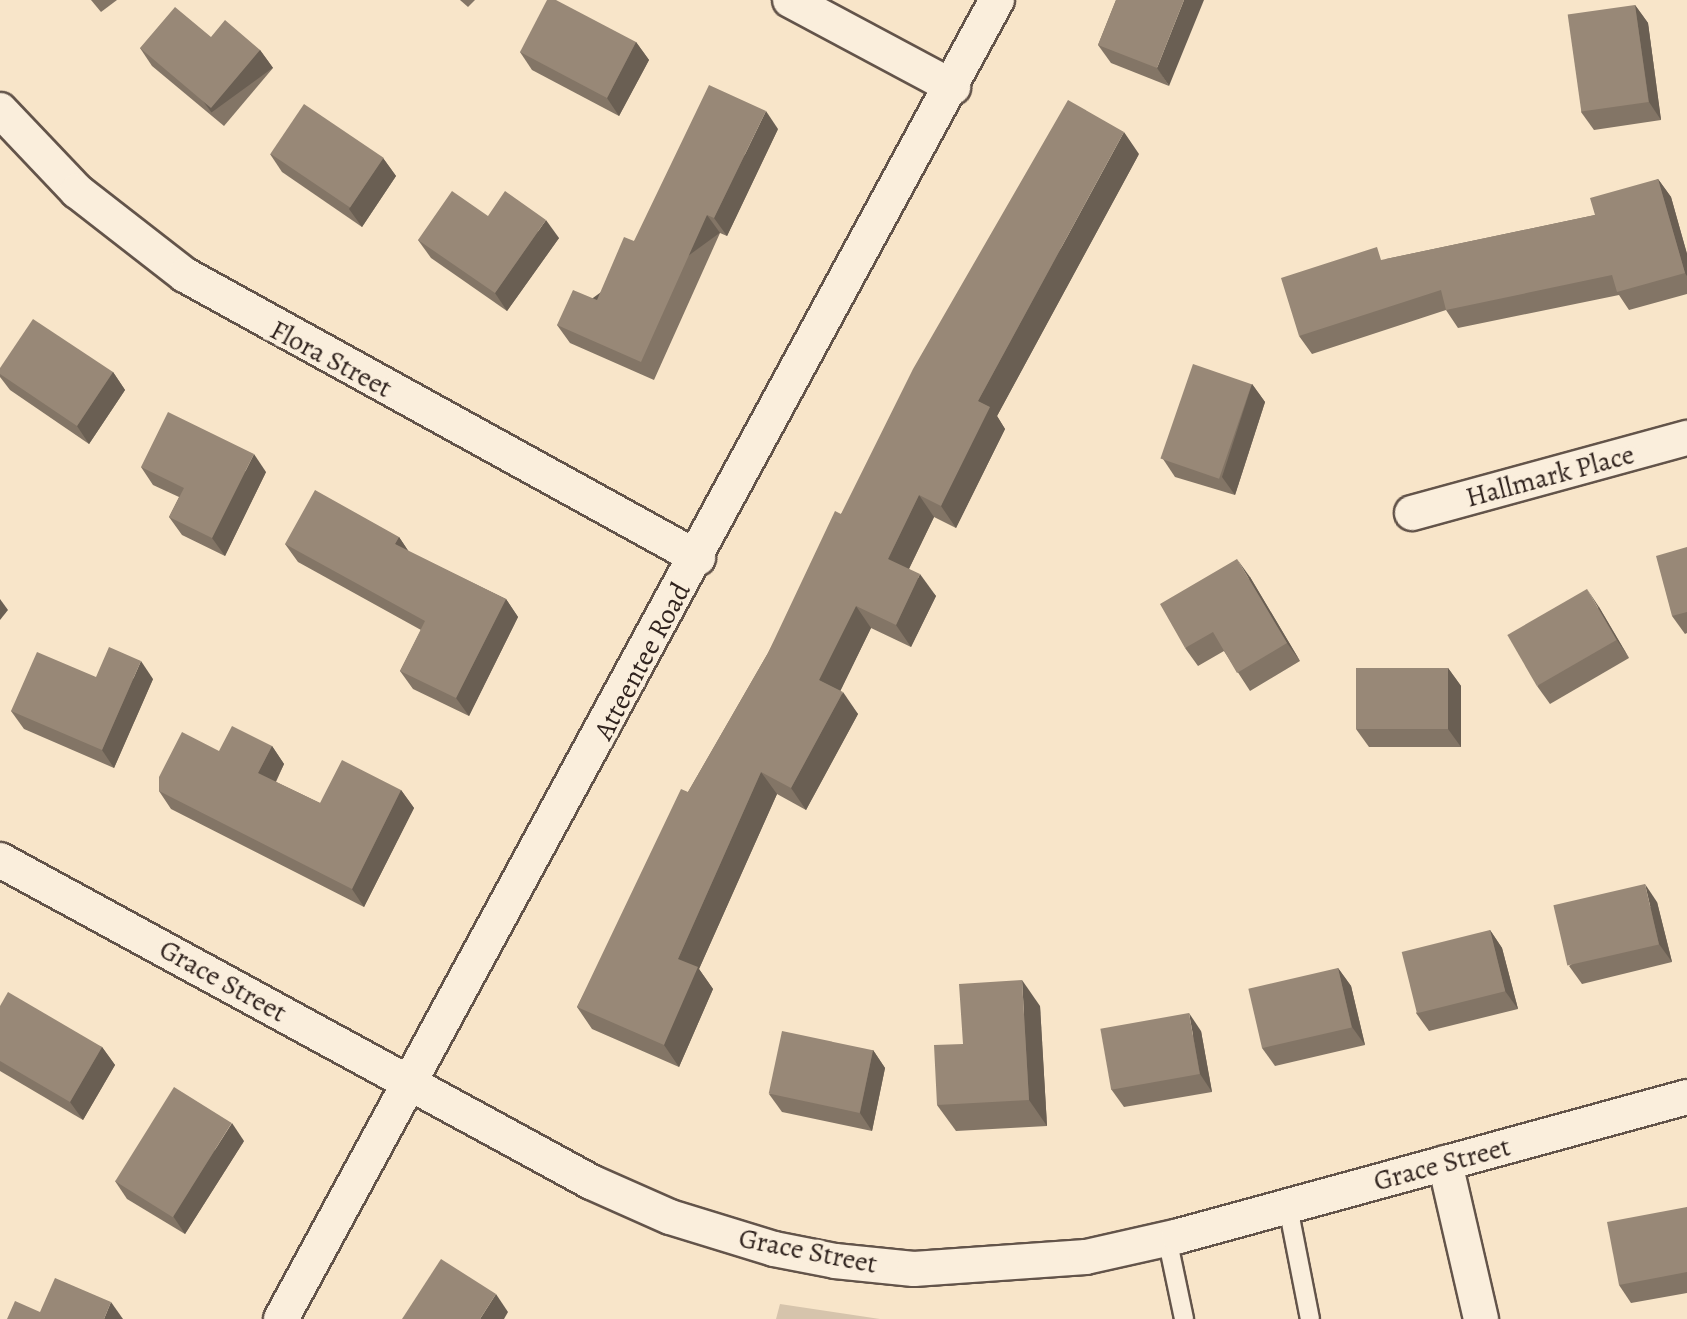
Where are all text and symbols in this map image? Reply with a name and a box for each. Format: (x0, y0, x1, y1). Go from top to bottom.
street label: Flora Street (264, 313, 398, 405)
street label: Hallmark Place (1462, 437, 1638, 515)
street label: Atteentee Road (586, 577, 698, 745)
street label: Grace Street (154, 932, 292, 1030)
street label: Grace Street (1370, 1130, 1514, 1198)
street label: Grace Street (736, 1221, 880, 1281)

